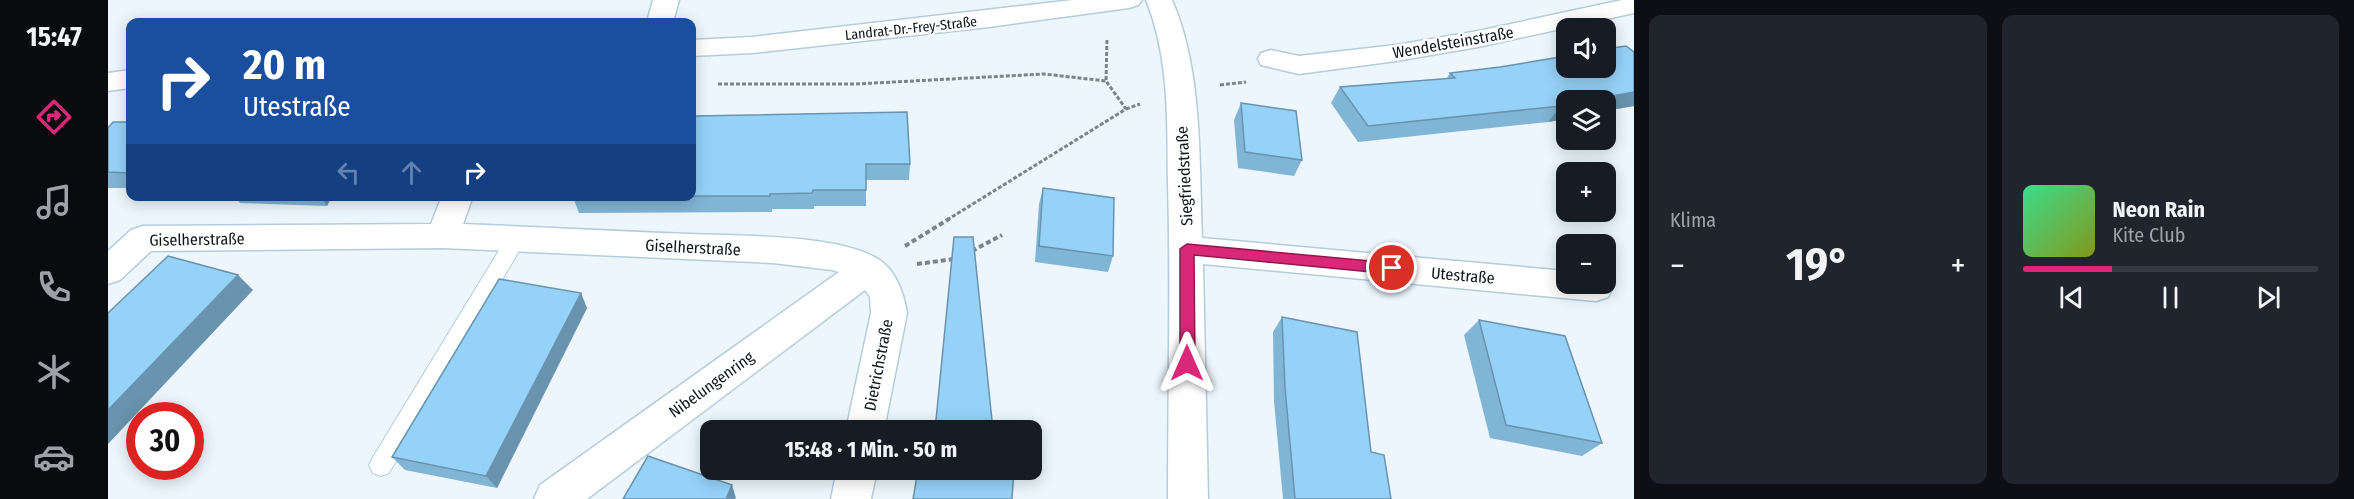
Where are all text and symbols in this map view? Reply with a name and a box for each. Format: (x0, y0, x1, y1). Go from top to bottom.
street label: Landrat-Dr.-Frey-Straße (844, 13, 978, 44)
map controls (1556, 18, 1616, 294)
button: sound (1556, 18, 1616, 78)
text: 15:47 (26, 21, 82, 53)
street label: Wendelsteinstraße (1391, 22, 1515, 62)
text: 20 m (243, 40, 326, 90)
icon: right (144, 42, 222, 120)
button: layers (1556, 90, 1616, 150)
text: Utestraße (243, 91, 351, 123)
icon: directions (33, 96, 75, 138)
street label: Siegfriedstraße (1172, 126, 1197, 226)
icon: left (332, 156, 365, 189)
icon: ahead (395, 156, 428, 189)
icon: right (458, 156, 491, 189)
button: + (1556, 162, 1616, 222)
icon: music (33, 181, 75, 223)
text: Neon Rain (2113, 196, 2205, 223)
text: Klima (1670, 208, 1716, 232)
text: Kite Club (2113, 223, 2185, 247)
street label: Giselherstraße (149, 229, 245, 250)
button: − (1556, 234, 1616, 294)
street label: Giselherstraße (645, 236, 741, 259)
text: 19° (1786, 238, 1849, 292)
pin (1366, 242, 1417, 293)
text: − (1670, 246, 1685, 286)
text: + (1950, 246, 1965, 286)
icon: arrive (1375, 251, 1408, 284)
street label: Utestraße (1430, 263, 1496, 288)
icon: phone (33, 266, 75, 308)
icon: previous (2055, 281, 2088, 314)
icon: pause (2154, 281, 2187, 314)
icon: next (2252, 281, 2285, 314)
street label: Dietrichstraße (860, 318, 897, 412)
position arrow (1155, 331, 1219, 395)
street label: Nibelungenring (665, 347, 758, 422)
icon: climate (33, 351, 75, 393)
speed limit sign: 30 (126, 402, 204, 480)
icon: car (33, 436, 75, 478)
text: 15:48 · 1 Min. · 50 m (785, 436, 957, 463)

